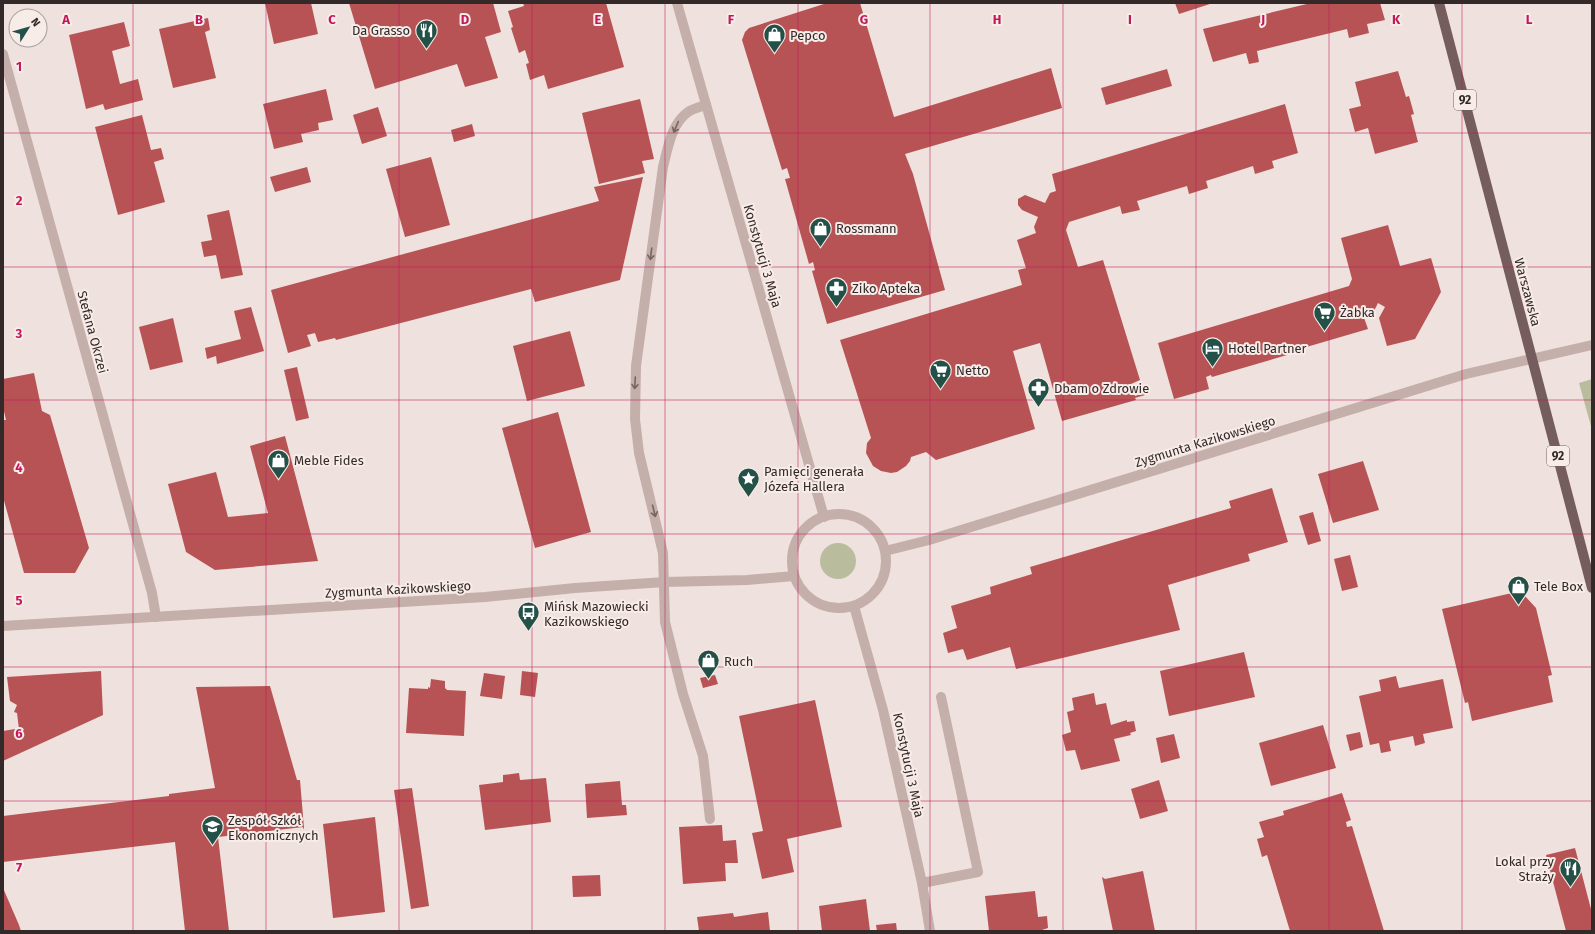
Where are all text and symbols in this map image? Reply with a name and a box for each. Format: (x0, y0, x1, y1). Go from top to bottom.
north arrow (8, 8, 48, 48)
text: A (61, 12, 70, 27)
text: B (195, 12, 203, 27)
text: C (328, 12, 336, 27)
text: D (461, 12, 470, 27)
text: E (595, 12, 602, 27)
text: F (728, 12, 735, 27)
text: G (860, 12, 868, 27)
text: H (993, 12, 1001, 27)
text: I (1128, 12, 1132, 27)
text: J (1260, 12, 1265, 27)
text: K (1392, 12, 1401, 27)
text: L (1526, 12, 1533, 27)
text: N (28, 15, 43, 29)
restaurant icon: Da Grasso (413, 17, 439, 50)
shop icon: Pepco (762, 22, 788, 55)
place label: Da Grasso (352, 23, 410, 38)
place label: Pepco (790, 28, 826, 43)
text: 1 (16, 59, 22, 74)
road number: 92 (1454, 90, 1476, 110)
one-way arrow (671, 121, 679, 133)
text: 2 (16, 193, 23, 208)
street label: Konstytucji 3 Maja (741, 203, 784, 309)
shop icon: Rossmann (807, 215, 833, 248)
place label: Rossmann (836, 221, 897, 236)
one-way arrow (647, 247, 655, 260)
street label: Warszawska (1511, 257, 1544, 328)
pharmacy icon: Ziko Apteka (823, 275, 849, 308)
place label: Ziko Apteka (852, 281, 920, 296)
street label: Stefana Okrzei (74, 289, 111, 375)
supermarket icon: Żabka (1311, 299, 1337, 332)
place label: Żabka (1340, 305, 1375, 320)
text: 3 (15, 326, 23, 341)
hotel icon: Hotel Partner (1199, 335, 1225, 368)
place label: Hotel Partner (1228, 341, 1307, 356)
supermarket icon: Netto (927, 357, 953, 390)
place label: Netto (956, 363, 989, 378)
pharmacy icon: Dbam o Zdrowie (1026, 375, 1052, 408)
one-way arrow (632, 376, 639, 389)
place label: Dbam o Zdrowie (1054, 381, 1149, 396)
street label: Zygmunta Kazikowskiego (1133, 413, 1277, 470)
road number: 92 (1547, 446, 1569, 466)
shop icon: Meble Fides (265, 447, 291, 480)
place label: Meble Fides (294, 453, 364, 468)
text: 4 (15, 460, 23, 475)
place label: Pamięci generała Józefa Hallera (764, 464, 864, 494)
place icon: Pamięci generała Józefa Hallera (736, 465, 762, 498)
one-way arrow (650, 504, 658, 517)
shop icon: Tele Box (1506, 573, 1532, 606)
street label: Zygmunta Kazikowskiego (325, 578, 471, 601)
place label: Tele Box (1534, 579, 1584, 594)
text: 5 (16, 593, 23, 608)
place label: Mińsk Mazowiecki Kazikowskiego (544, 599, 649, 629)
bus stop icon: Mińsk Mazowiecki Kazikowskiego (515, 600, 541, 633)
shop icon: Ruch (696, 648, 722, 681)
place label: Ruch (724, 654, 753, 669)
street label: Konstytucji 3 Maja (890, 711, 927, 819)
text: 6 (15, 726, 23, 741)
place label: Zespół Szkół Ekonomicznych (228, 813, 319, 843)
school or university icon: Zespół Szkół Ekonomicznych (200, 814, 226, 847)
place label: Lokal przy Straży (1495, 854, 1555, 884)
restaurant icon: Lokal przy Straży (1557, 855, 1583, 888)
text: 7 (16, 860, 22, 875)

